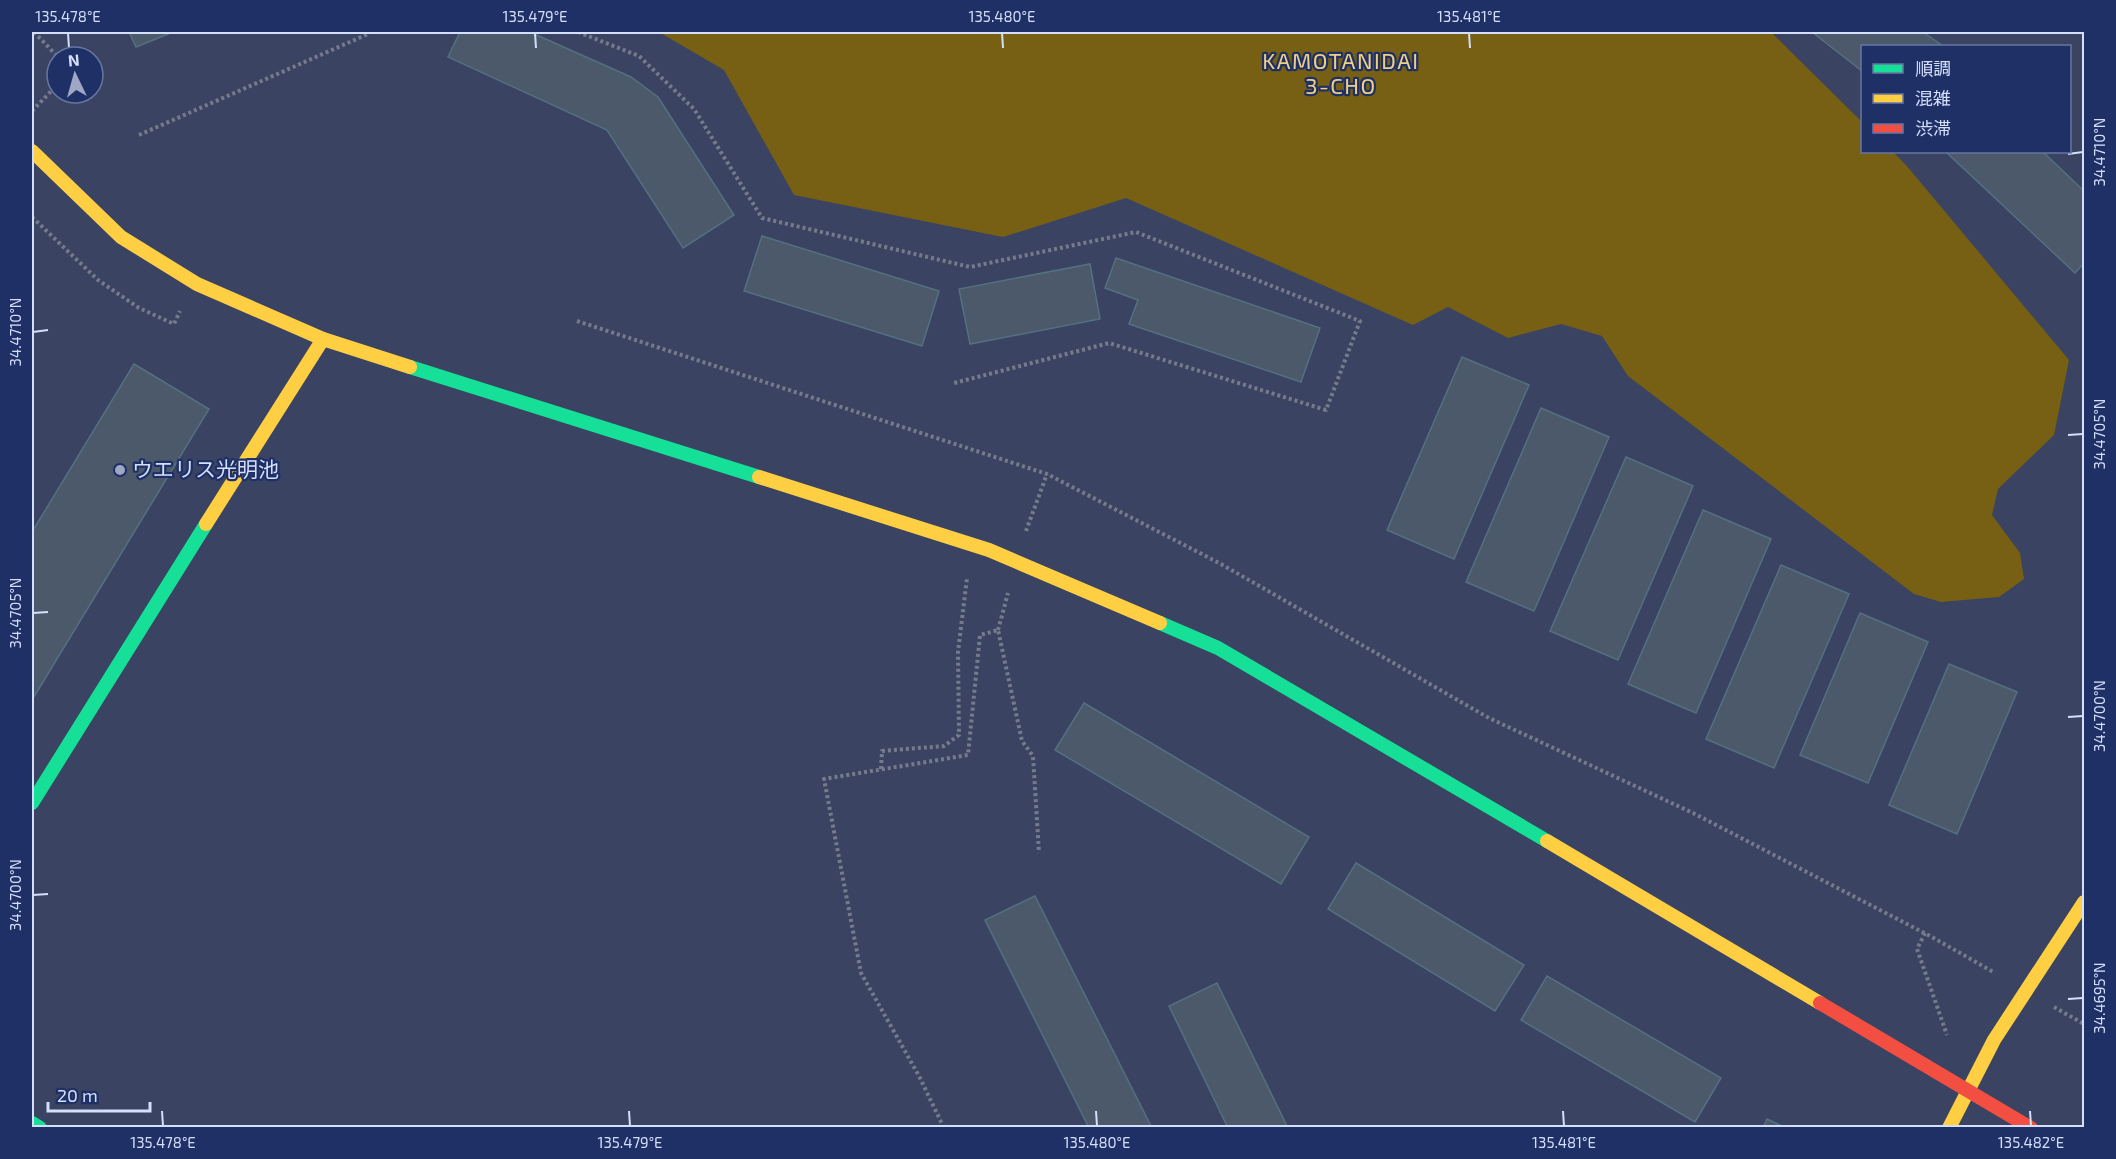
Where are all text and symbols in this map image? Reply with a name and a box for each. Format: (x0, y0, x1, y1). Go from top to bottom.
text: 135.478°E (35, 7, 101, 25)
text: 135.479°E (503, 7, 567, 25)
text: 135.480°E (969, 7, 1035, 25)
text: 135.481°E (1437, 7, 1501, 25)
north arrow (45, 45, 105, 105)
legend (1861, 45, 2071, 153)
district label: KAMOTANIDAI 3-CHO (1262, 47, 1420, 98)
text: N (67, 50, 80, 70)
text: 順調 (1915, 57, 1951, 79)
text: 混雑 (1915, 87, 1951, 109)
text: 渋滞 (1915, 117, 1951, 139)
text: 34.4710°N (2090, 118, 2108, 186)
text: 34.4710°N (6, 298, 24, 366)
text: 34.4705°N (2090, 399, 2108, 469)
place label: ウエリス光明池 (132, 456, 279, 481)
marker: ウエリス光明池 (113, 463, 127, 477)
text: 34.4705°N (6, 578, 24, 648)
text: 34.4700°N (2090, 680, 2108, 752)
text: 34.4700°N (6, 859, 24, 931)
text: 34.4695°N (2090, 962, 2108, 1034)
scale bar (48, 1075, 150, 1113)
text: 20 m (57, 1084, 98, 1106)
text: 135.478°E (130, 1133, 196, 1151)
text: 135.479°E (598, 1133, 662, 1151)
text: 135.480°E (1064, 1133, 1130, 1151)
text: 135.481°E (1532, 1133, 1596, 1151)
text: 135.482°E (1998, 1133, 2064, 1151)

